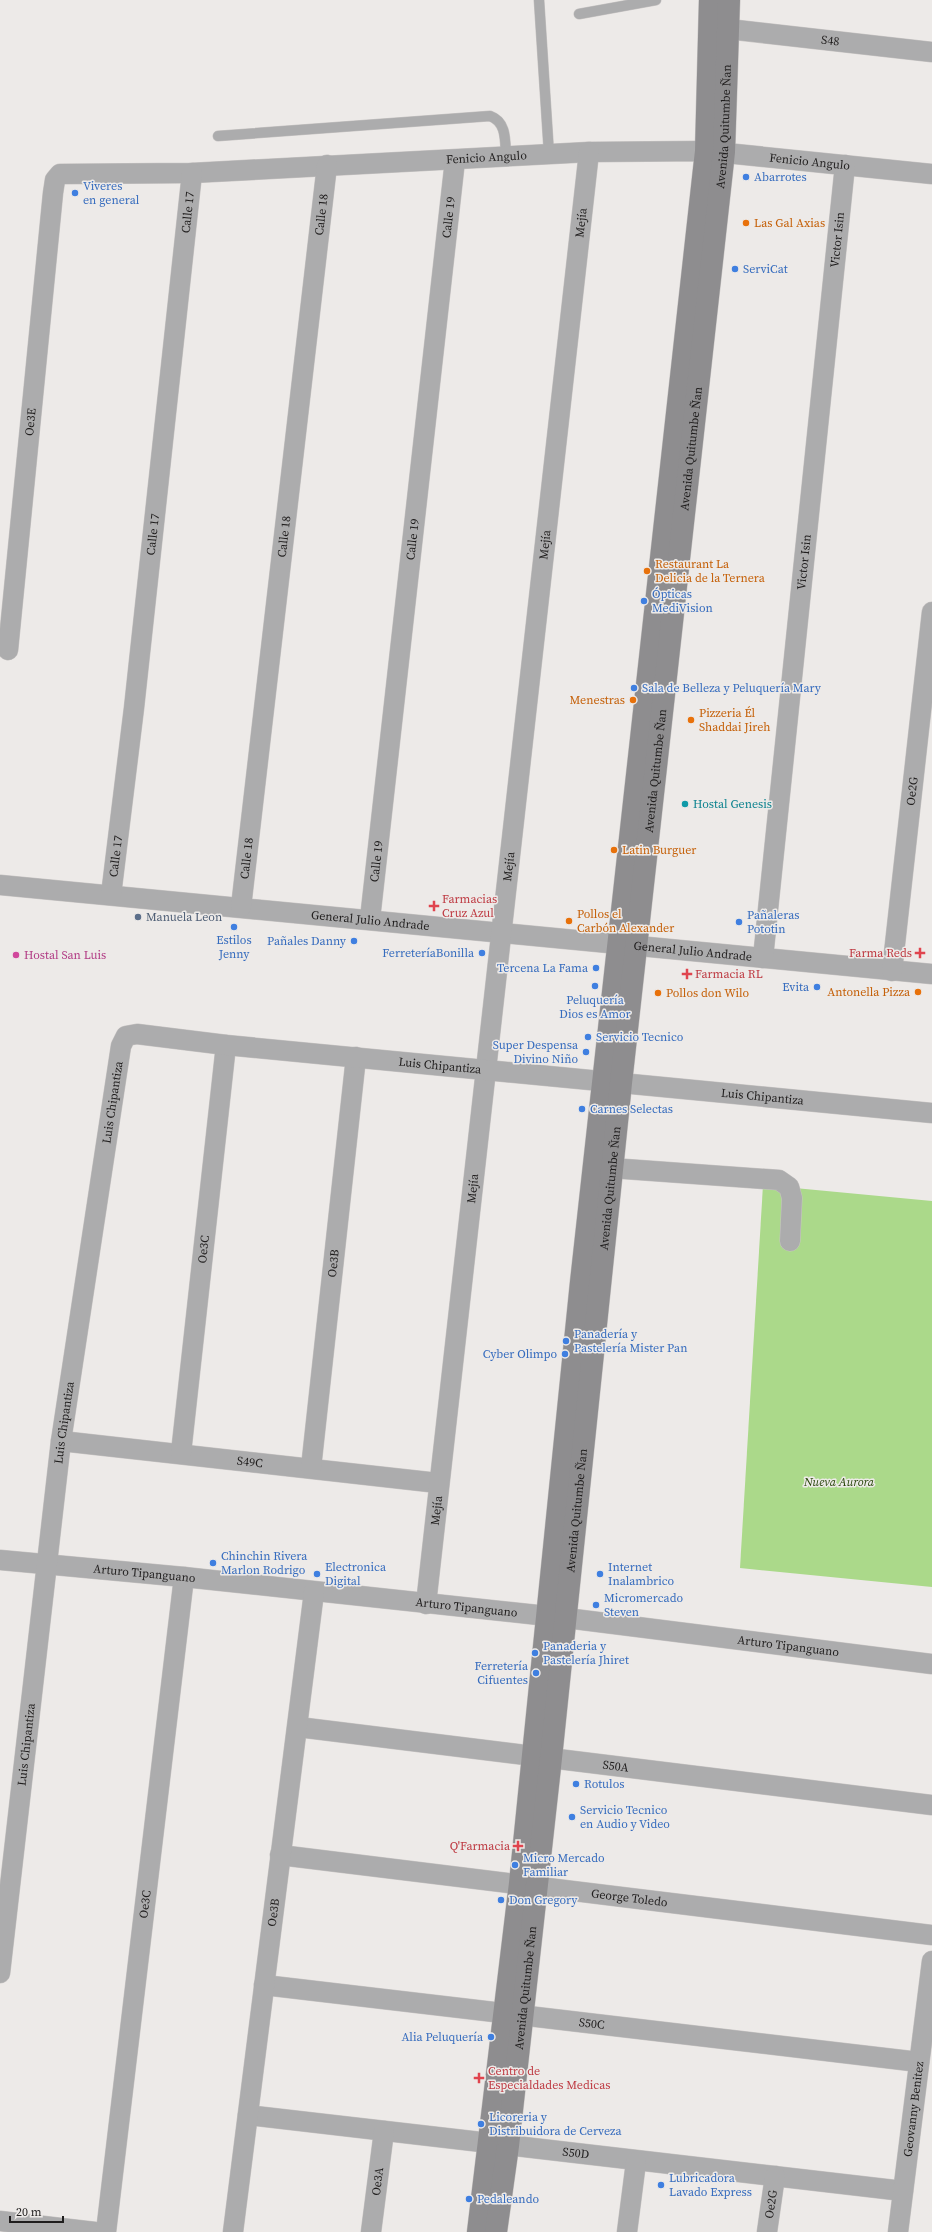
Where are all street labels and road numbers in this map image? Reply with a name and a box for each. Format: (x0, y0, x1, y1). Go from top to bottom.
street label: S48 (820, 32, 840, 50)
street label: Avenida Quitumbe Ñan (712, 64, 735, 189)
street label: Fenicio Angulo (446, 147, 528, 168)
street label: Fenicio Angulo (769, 150, 851, 174)
street label: Calle 17 (178, 191, 198, 234)
street label: Calle 18 (311, 193, 332, 236)
street label: Calle 19 (438, 196, 459, 239)
street label: Mejía (571, 206, 591, 238)
street label: Victor Isin (826, 211, 848, 268)
street label: Avenida Quitumbe Ñan (676, 386, 706, 511)
street label: Oe3E (21, 407, 40, 437)
street label: Calle 17 (143, 513, 163, 556)
street label: Calle 18 (274, 515, 294, 558)
street label: Calle 19 (402, 518, 423, 561)
street label: Mejía (535, 528, 555, 560)
street label: Victor Isin (793, 534, 815, 591)
street label: Avenida Quitumbe Ñan (641, 708, 670, 833)
street label: Oe2G (902, 776, 922, 806)
street label: Calle 17 (105, 835, 126, 878)
street label: Calle 18 (236, 837, 257, 880)
street label: Calle 19 (366, 840, 387, 883)
street label: Mejía (499, 850, 518, 882)
street label: General Julio Andrade (310, 907, 430, 934)
street label: General Julio Andrade (633, 938, 753, 965)
street label: Luis Chipantiza (398, 1054, 483, 1078)
street label: Luis Chipantiza (98, 1059, 127, 1145)
street label: Luis Chipantiza (720, 1085, 805, 1109)
street label: Avenida Quitumbe Ñan (596, 1126, 624, 1251)
street label: Mejía (463, 1172, 482, 1204)
street label: Oe3C (194, 1234, 213, 1264)
street label: Oe3B (324, 1248, 343, 1278)
street label: Luis Chipantiza (50, 1380, 78, 1465)
street label: Avenida Quitumbe Ñan (562, 1448, 591, 1573)
street label: S49C (236, 1453, 264, 1471)
street label: Mejía (427, 1494, 446, 1526)
street label: Arturo Tipanguano (93, 1561, 197, 1586)
street label: Arturo Tipanguano (415, 1594, 519, 1621)
street label: Arturo Tipanguano (736, 1632, 841, 1660)
street label: Luis Chipantiza (14, 1701, 39, 1787)
street label: S50A (602, 1757, 630, 1776)
street label: George Toledo (590, 1885, 669, 1911)
street label: Oe3C (135, 1889, 155, 1919)
street label: Oe3B (264, 1897, 283, 1928)
street label: Avenida Quitumbe Ñan (511, 1925, 540, 2050)
street label: S50C (578, 2014, 606, 2033)
street label: Geovanny Benitez (900, 2060, 927, 2158)
street label: S50D (562, 2144, 590, 2163)
street label: Oe3A (368, 2166, 387, 2197)
street label: Oe2G (761, 2189, 781, 2220)

